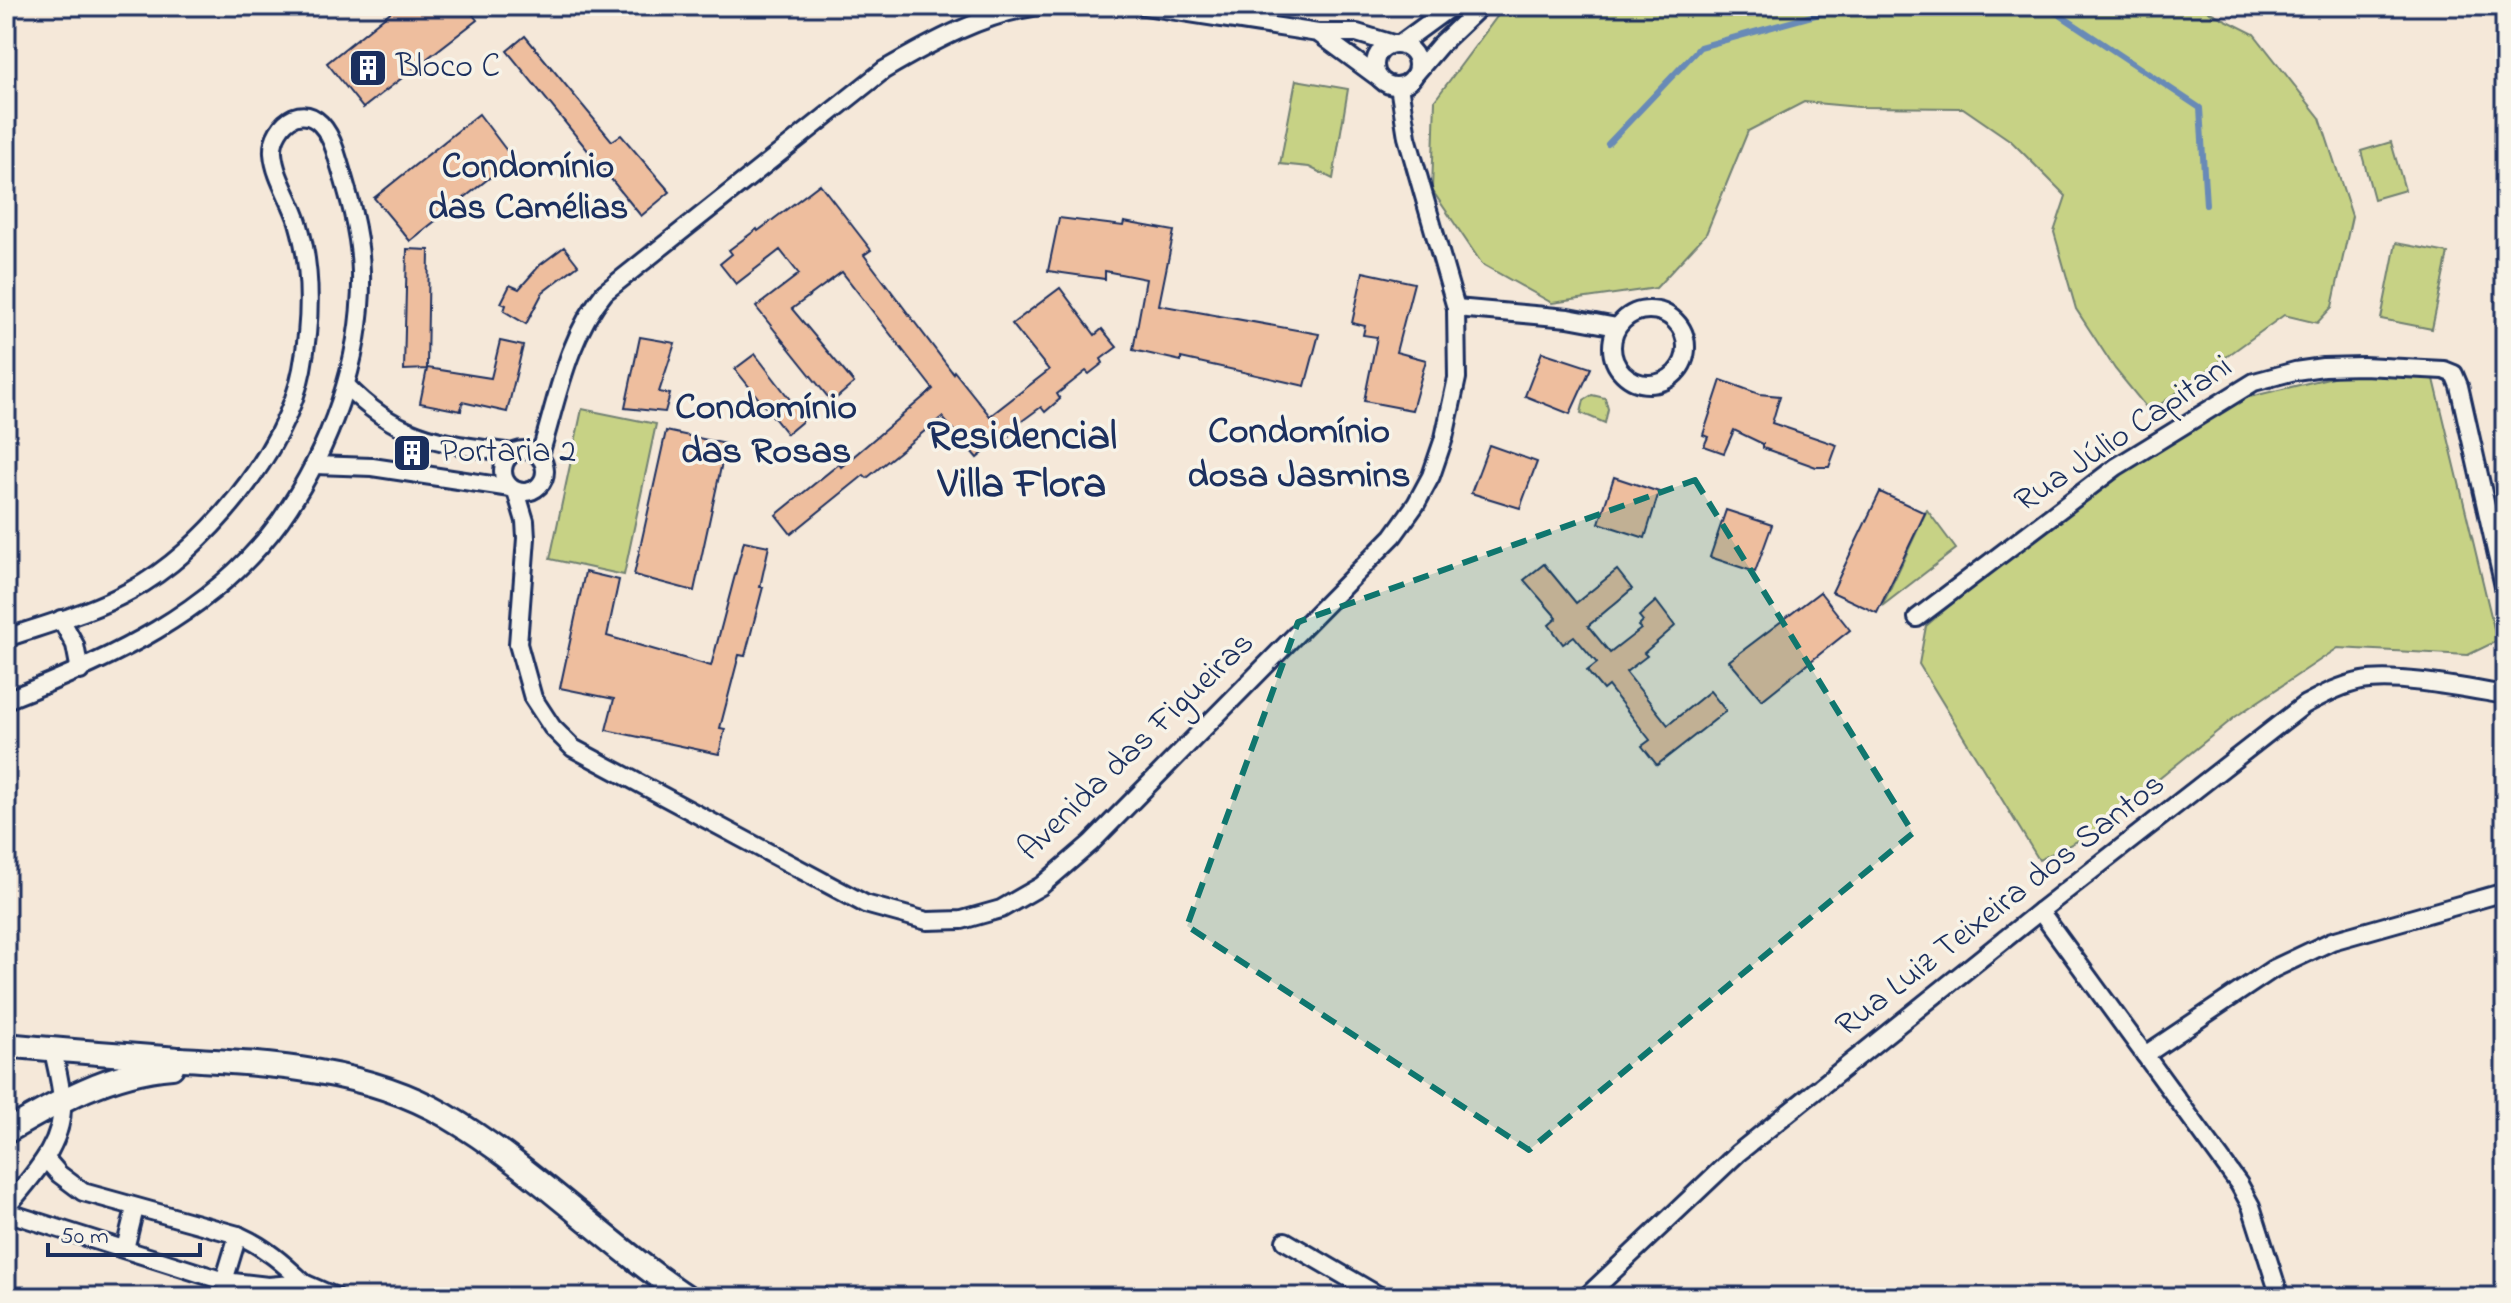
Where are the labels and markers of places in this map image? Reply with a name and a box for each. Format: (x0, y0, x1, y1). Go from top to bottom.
place label: Bloco C (395, 43, 500, 93)
building icon: Bloco C (347, 47, 389, 89)
place label: Portaria 2 (440, 428, 576, 478)
building icon: Portaria 2 (391, 432, 433, 474)

